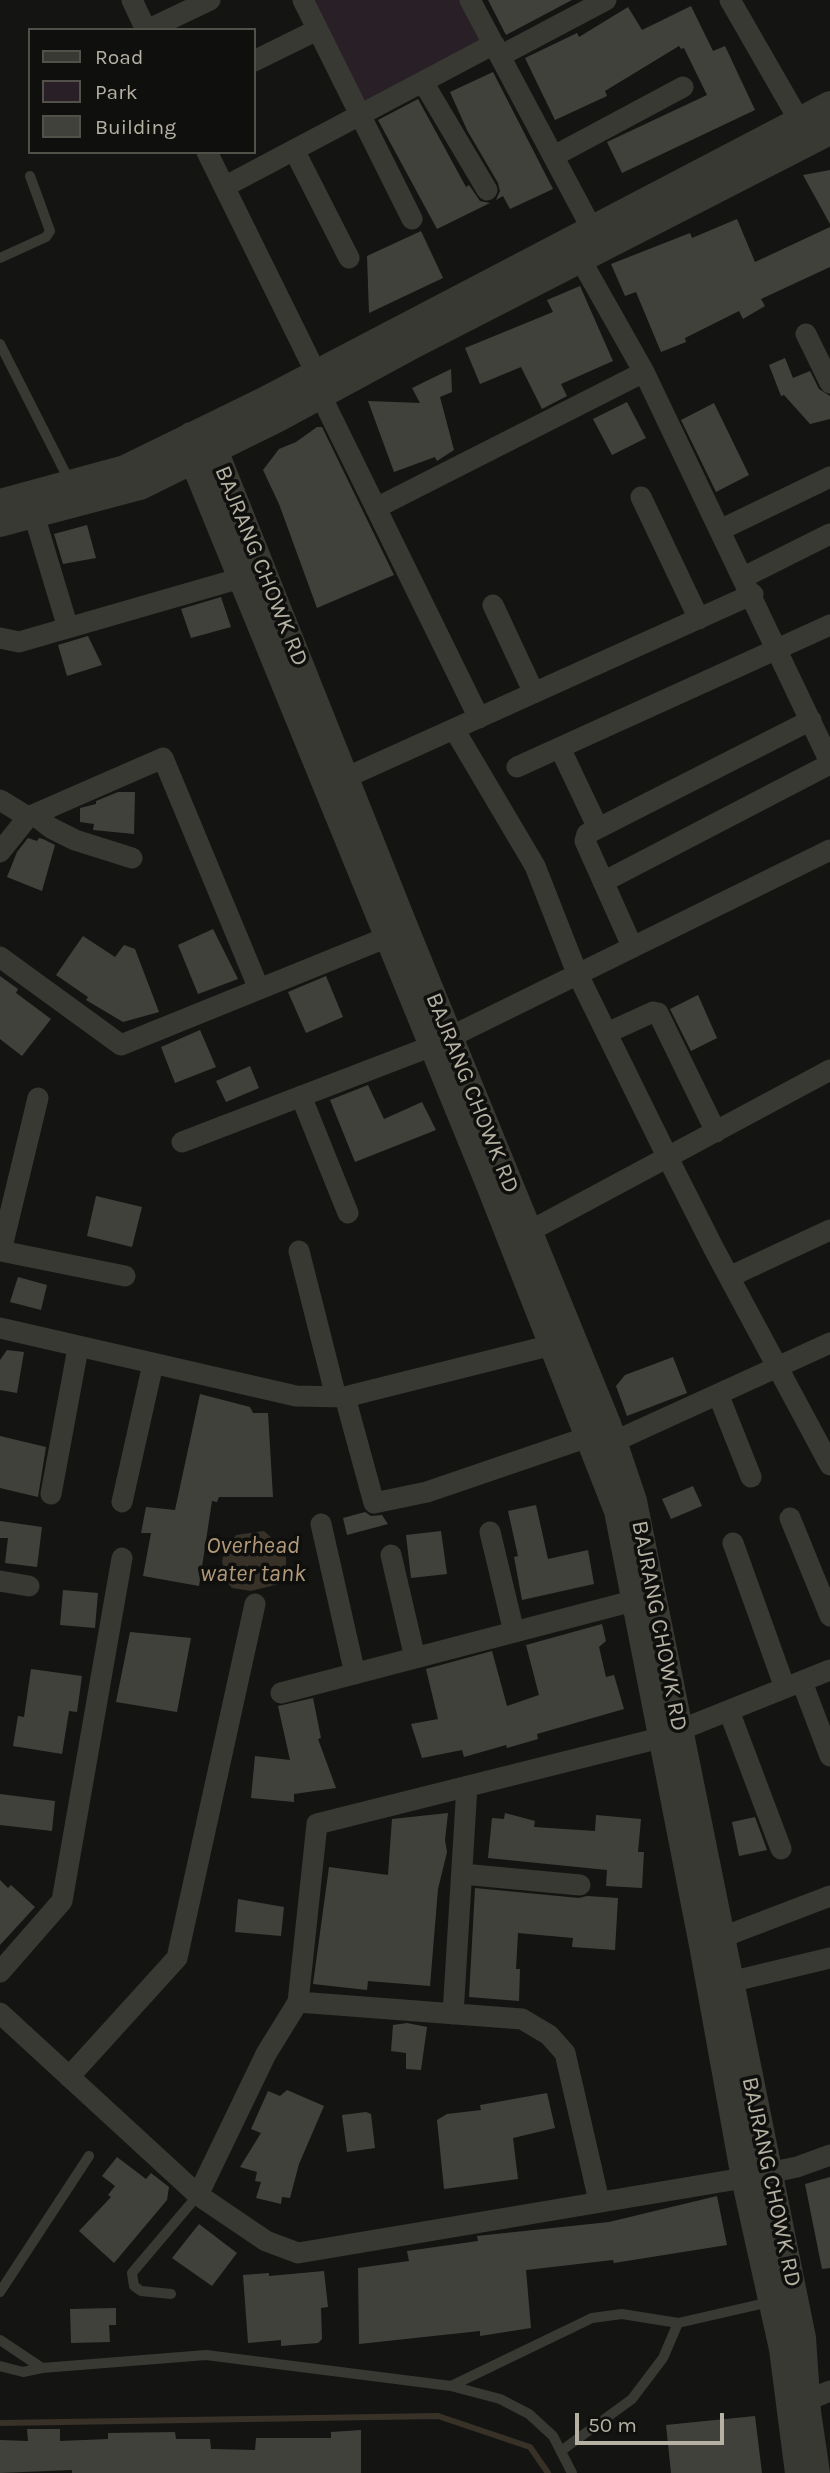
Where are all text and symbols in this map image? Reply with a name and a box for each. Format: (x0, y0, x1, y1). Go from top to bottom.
legend (28, 28, 256, 154)
text: Road (95, 45, 143, 69)
text: Park (95, 80, 138, 104)
text: Building (95, 115, 176, 139)
street label: BAJRANG CHOWK RD (208, 462, 314, 670)
street label: BAJRANG CHOWK RD (419, 989, 525, 1197)
street label: BAJRANG CHOWK RD (625, 1518, 693, 1734)
water label: Overhead water tank (200, 1532, 306, 1588)
street label: BAJRANG CHOWK RD (735, 2075, 807, 2289)
scale bar (578, 2400, 727, 2444)
text: 50 m (588, 2413, 637, 2437)

